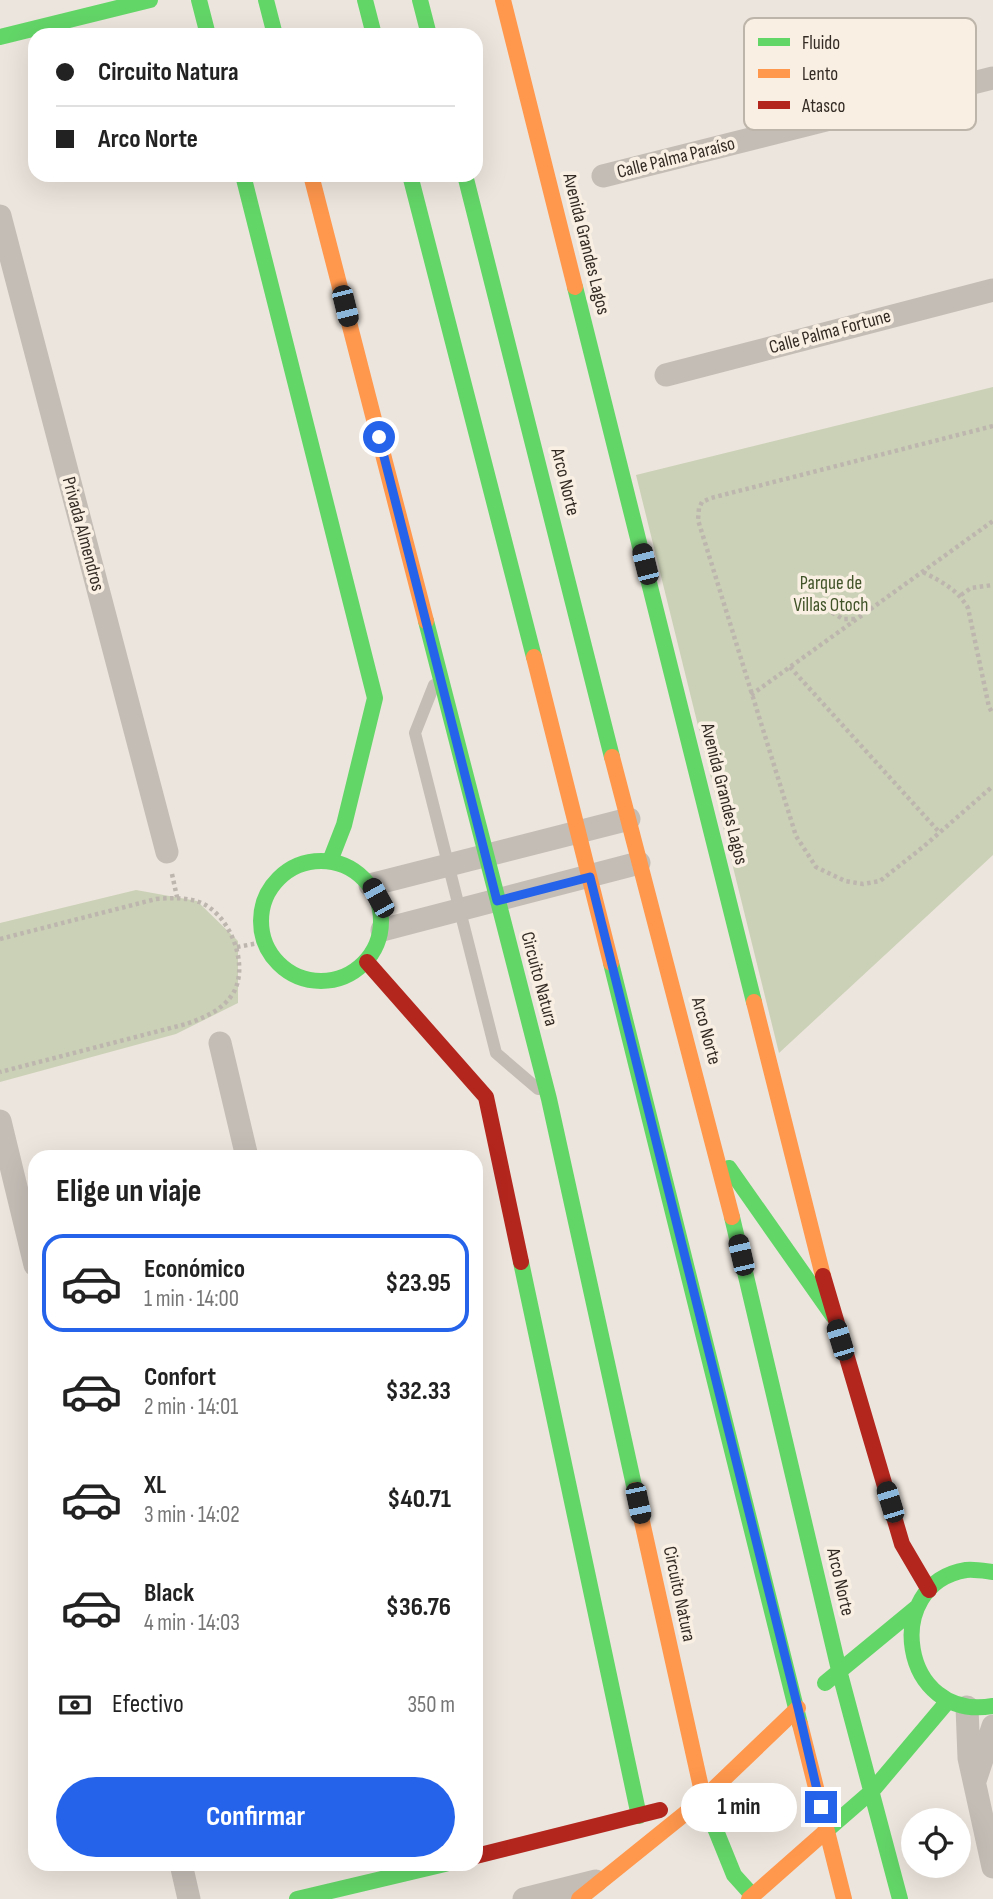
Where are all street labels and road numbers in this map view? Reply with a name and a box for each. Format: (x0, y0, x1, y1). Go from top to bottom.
street label: Calle Palma Paraíso (615, 132, 737, 184)
street label: Avenida Grandes Lagos (557, 170, 615, 317)
street label: Calle Palma Fortune (767, 305, 893, 359)
street label: Arco Norte (545, 445, 584, 518)
street label: Privada Almendros (57, 474, 109, 594)
street label: Avenida Grandes Lagos (695, 720, 753, 867)
street label: Circuito Natura (515, 929, 563, 1029)
street label: Arco Norte (686, 994, 726, 1067)
street label: Circuito Natura (658, 1544, 700, 1644)
street label: Arco Norte (821, 1545, 859, 1618)

